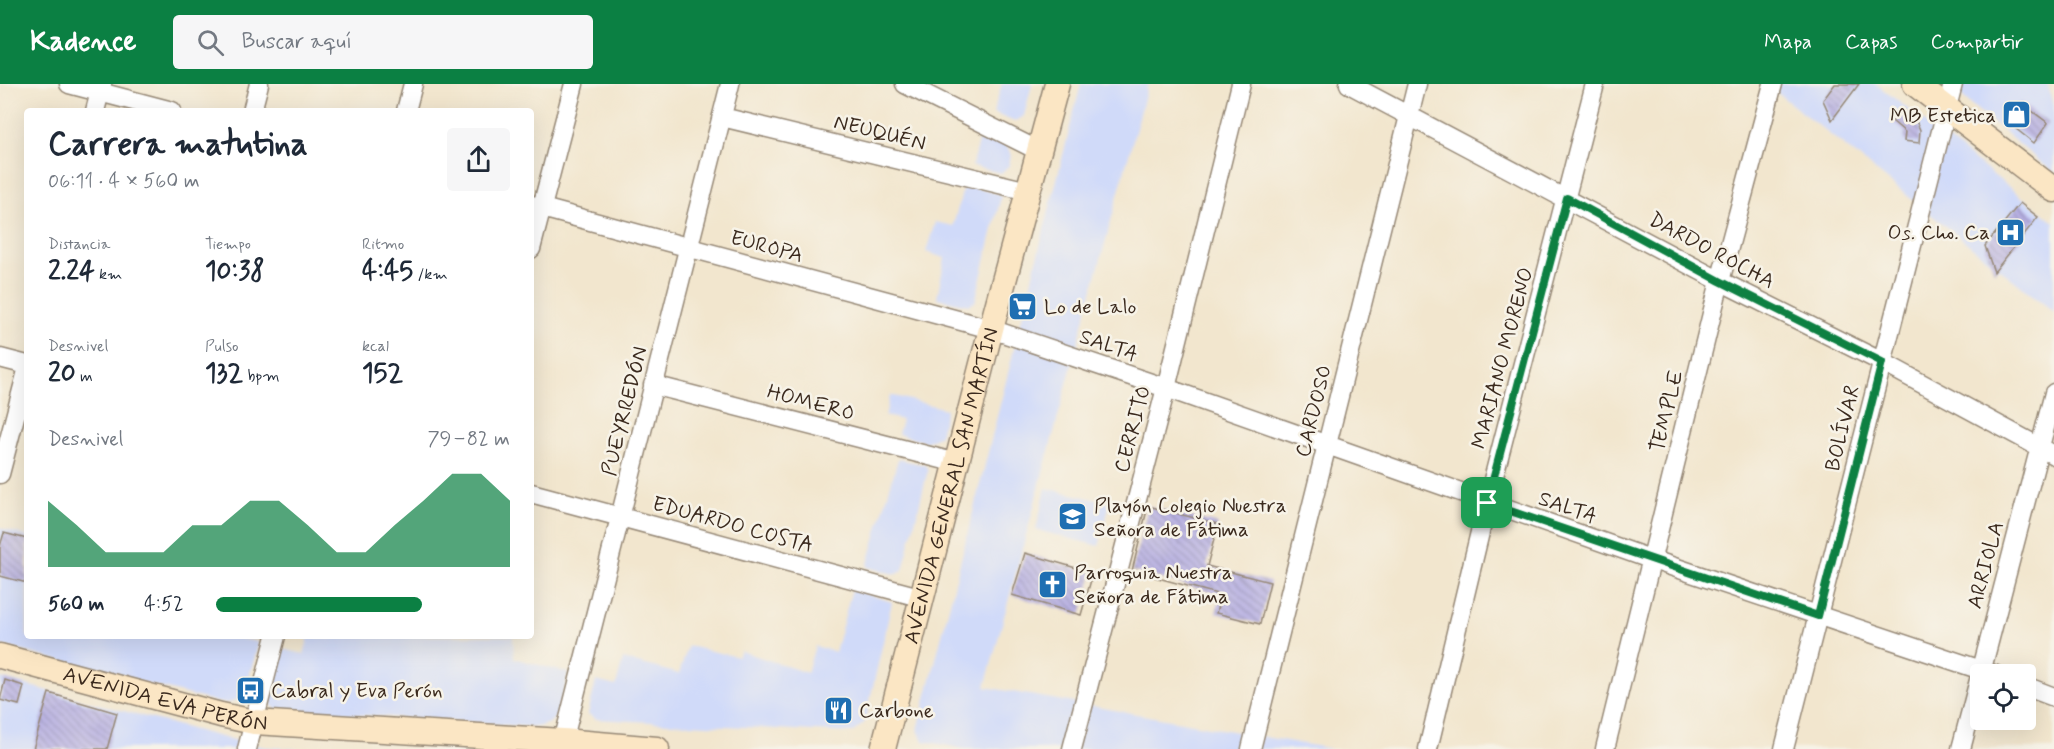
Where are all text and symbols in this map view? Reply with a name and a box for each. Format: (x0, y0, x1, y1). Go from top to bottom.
search box (173, 15, 593, 69)
text: Kadence (30, 24, 137, 61)
icon: search (194, 26, 227, 59)
text: Buscar aquí (242, 28, 352, 56)
text: Mapa (1764, 28, 1812, 56)
text: Capas (1845, 28, 1898, 56)
text: Compartir (1931, 28, 2024, 56)
shop icon: MB Estetica (2001, 99, 2033, 131)
place label: MB Estetica (1890, 102, 1996, 130)
street label: NEUQUÉN (831, 108, 929, 158)
text: Carrera matutina (48, 123, 308, 167)
button: share (447, 128, 510, 191)
text: 06:11 · 4 × 560 m (48, 168, 200, 195)
street label: DARDO ROCHA (1644, 206, 1779, 296)
hospital icon: Os. Cho. Ca (1995, 216, 2027, 248)
place label: Os. Cho. Ca (1887, 219, 1990, 247)
street label: EUROPA (727, 224, 806, 270)
text: Distancia (48, 234, 110, 255)
text: Tiempo (205, 234, 251, 255)
text: Ritmo (362, 234, 404, 255)
text: 2.24 (48, 255, 95, 289)
text: 10:38 (205, 255, 264, 289)
text: 4:45 (362, 255, 413, 289)
text: km (95, 264, 122, 285)
text: /km (413, 264, 448, 285)
street label: MARIANO MORENO (1465, 264, 1541, 452)
supermarket icon: Lo de Lalo (1007, 290, 1039, 322)
place label: Lo de Lalo (1044, 293, 1137, 321)
street label: SALTA (1076, 323, 1142, 369)
street label: AVENIDA GENERAL SAN MARTÍN (898, 325, 1006, 647)
text: Desnivel (48, 336, 108, 357)
text: Pulso (205, 336, 239, 357)
text: kcal (362, 336, 389, 357)
street label: PUEYRREDÓN (595, 344, 655, 479)
text: 20 (48, 357, 76, 391)
text: 132 (205, 357, 243, 391)
text: 152 (362, 357, 403, 391)
street label: CARDOSO (1289, 362, 1339, 460)
text: m (76, 366, 93, 387)
text: bpm (243, 366, 280, 387)
street label: TEMPLE (1643, 367, 1691, 455)
street label: HOMERO (764, 378, 858, 428)
street label: BOLÍVAR (1819, 382, 1867, 474)
street label: CERRITO (1108, 383, 1158, 476)
text: Desnivel (48, 426, 123, 453)
text: 79–82 m (427, 426, 510, 453)
pin (1461, 477, 1512, 528)
street label: SALTA (1535, 485, 1601, 531)
icon: arrive (1470, 486, 1503, 519)
street label: EDUARDO COSTA (649, 490, 816, 560)
place label: Playón Colegio Nuestra Señora de Fátima (1094, 492, 1286, 544)
school or university icon: Playón Colegio Nuestra Señora de Fátima (1057, 501, 1089, 533)
street label: ARRIOLA (1961, 519, 2011, 612)
place label: Parroquia Nuestra Señora de Fátima (1074, 559, 1233, 611)
church icon: Parroquia Nuestra Señora de Fátima (1037, 568, 1069, 600)
text: 560 m (48, 591, 104, 618)
text: 4:52 (144, 591, 184, 618)
street label: AVENIDA EVA PERÓN (60, 660, 268, 738)
map controls (1970, 664, 2036, 730)
button: locate (1970, 664, 2036, 730)
bus stop icon: Cabral y Eva Perón (234, 674, 266, 706)
place label: Cabral y Eva Perón (271, 677, 443, 705)
restaurant icon: Carbone (822, 694, 854, 726)
place label: Carbone (859, 697, 934, 725)

